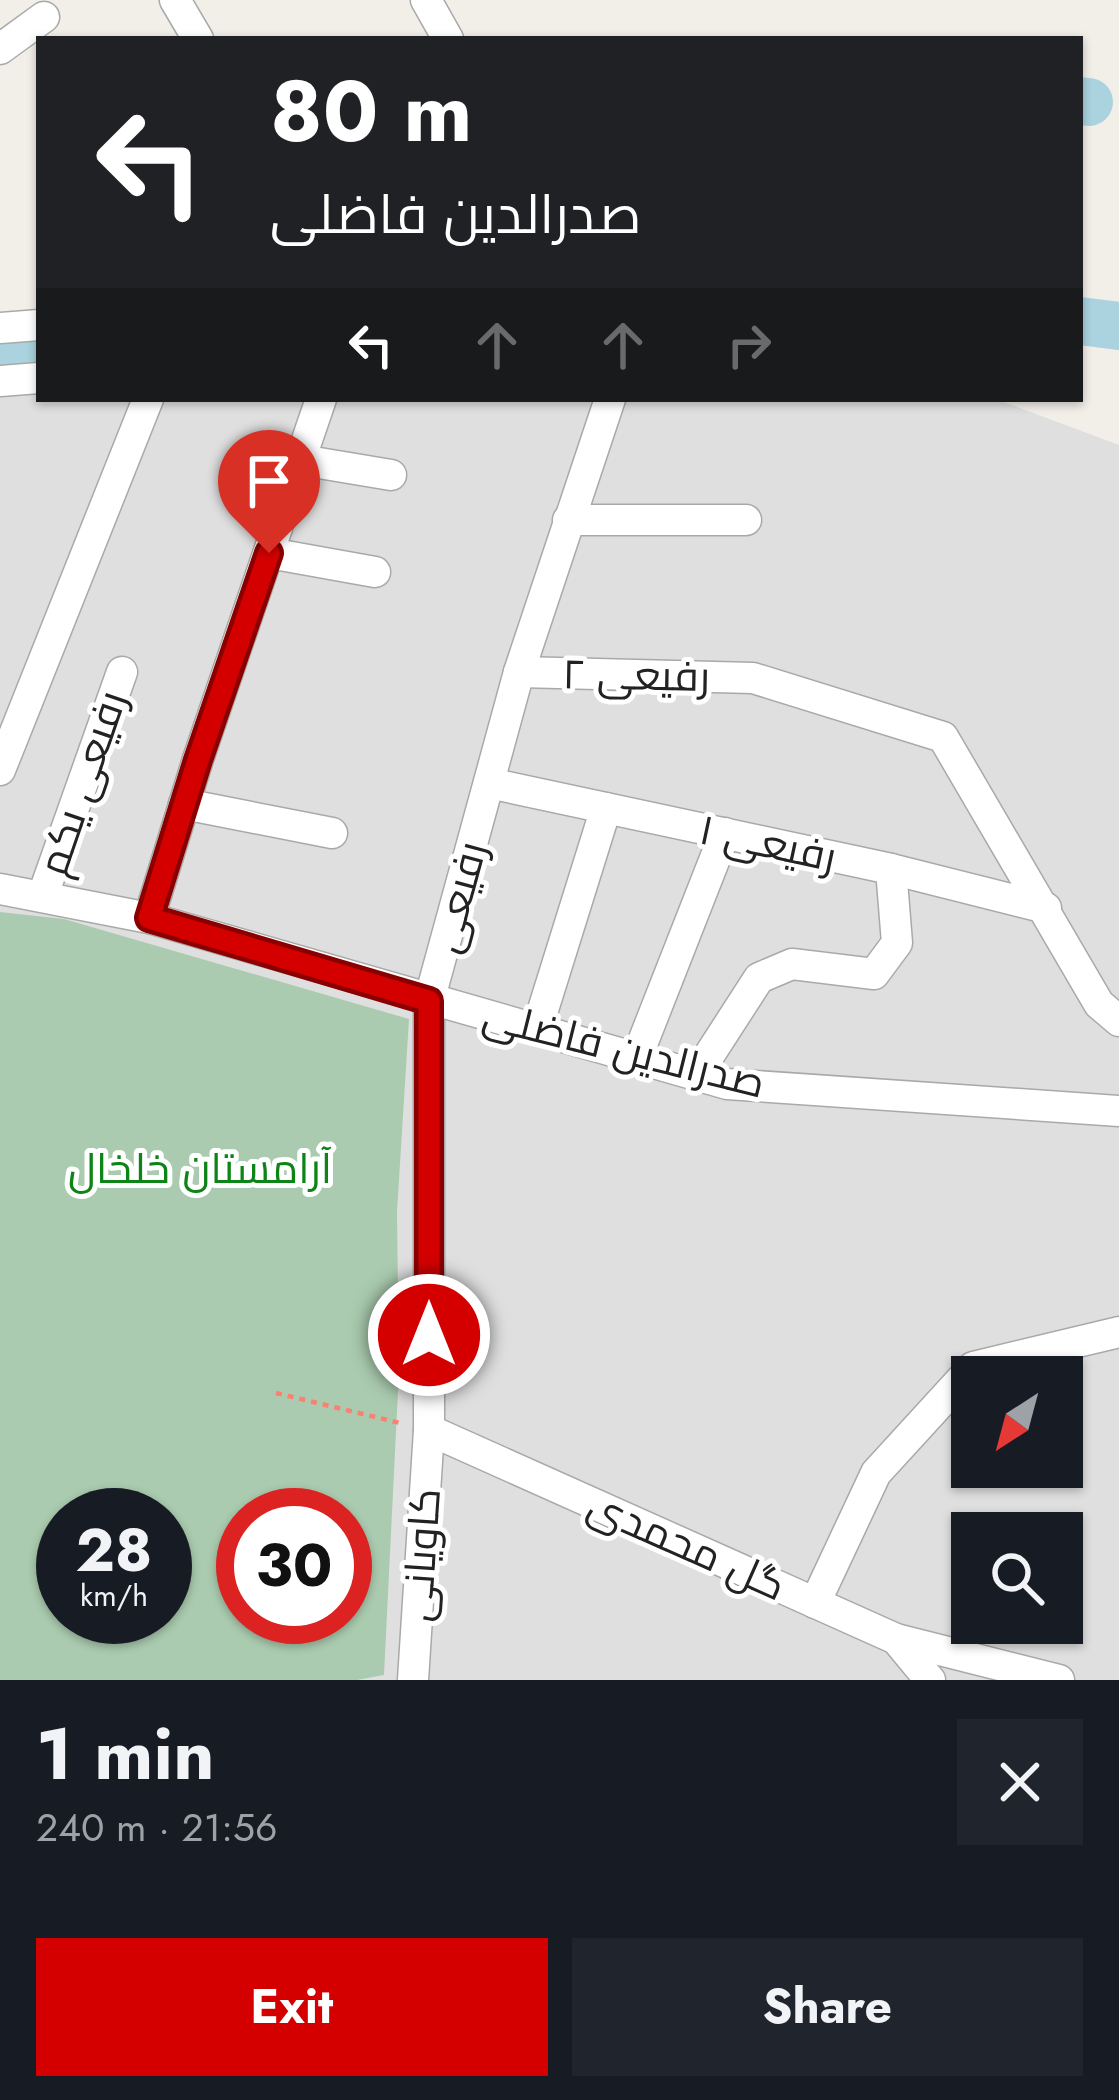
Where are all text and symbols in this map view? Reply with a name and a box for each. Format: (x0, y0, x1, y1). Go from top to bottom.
text: 80 m (270, 51, 472, 173)
icon: left (72, 84, 228, 240)
text: صدرالدین فاضلی (270, 175, 641, 253)
icon: left (338, 312, 404, 378)
icon: ahead (464, 312, 530, 378)
icon: ahead (590, 312, 656, 378)
icon: right (716, 312, 782, 378)
pin (218, 430, 320, 553)
icon: arrive (236, 448, 302, 514)
street label: رفیعی ۲ (562, 643, 710, 707)
street label: رفیعی یکم (22, 682, 142, 884)
street label: رفیعی ۱ (694, 799, 842, 887)
street label: رفیعی (414, 835, 502, 959)
street label: صدرالدین فاضلی (477, 984, 771, 1114)
park label: آرامستان خلخال (68, 1138, 332, 1199)
position arrow (366, 1272, 492, 1398)
north arrow (951, 1356, 1083, 1488)
map controls (951, 1356, 1083, 1644)
street label: گل محمدی (578, 1474, 796, 1616)
street label: کاویانی (386, 1486, 456, 1624)
speed limit sign: 30 (216, 1488, 372, 1644)
text: 28 (76, 1507, 152, 1594)
button: search (951, 1512, 1083, 1644)
text: km/h (80, 1574, 148, 1617)
text: 1 min (36, 1702, 215, 1806)
button: close (957, 1719, 1083, 1845)
text: 240 m · 21:56 (36, 1799, 277, 1856)
button: Exit (36, 1938, 548, 2076)
button: Share (572, 1938, 1083, 2076)

